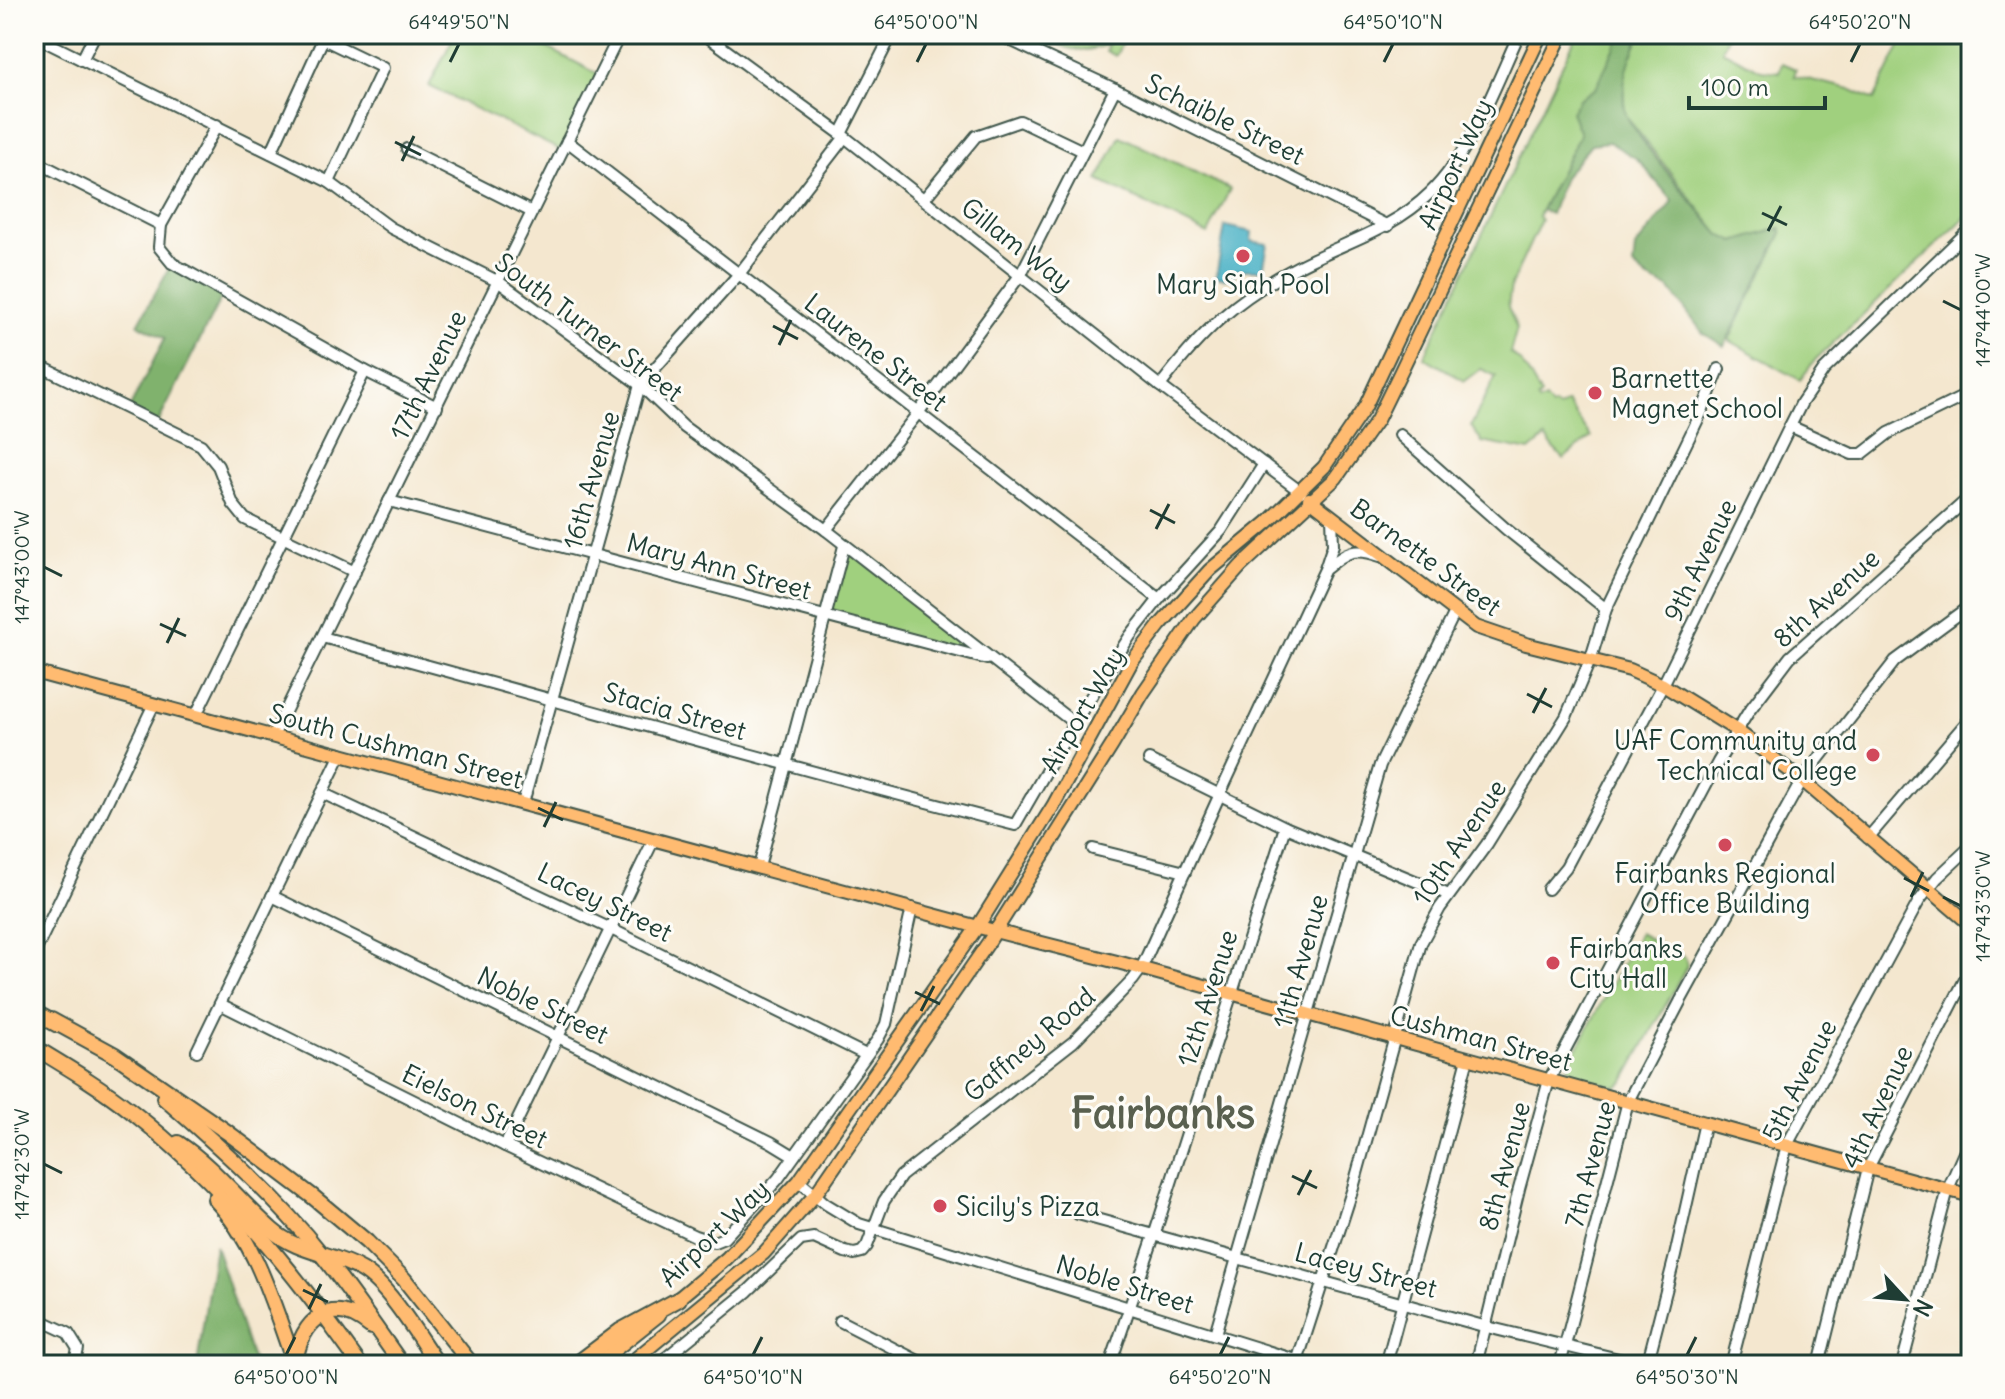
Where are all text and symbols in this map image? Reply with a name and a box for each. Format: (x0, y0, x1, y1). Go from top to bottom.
text: 64°49'50"N (408, 9, 510, 34)
text: 64°50'00"N (873, 9, 979, 34)
text: 64°50'10"N (1343, 9, 1443, 34)
text: 64°50'20"N (1808, 9, 1912, 34)
scale bar (1689, 60, 1825, 110)
street label: Schaible Street (1140, 66, 1310, 172)
text: 100 m (1701, 72, 1769, 102)
street label: Airport Way (1410, 93, 1500, 235)
street label: Gillam Way (955, 190, 1079, 298)
street label: South Turner Street (488, 246, 690, 409)
marker: Mary Siah Pool (1234, 247, 1252, 265)
text: 147°44'00"W (1970, 253, 1995, 367)
place label: Mary Siah Pool (1156, 268, 1330, 301)
street label: Laurene Street (798, 286, 954, 418)
street label: 17th Avenue (382, 305, 474, 445)
place label: Barnette Magnet School (1611, 362, 1783, 425)
marker: Barnette Magnet School (1586, 384, 1604, 402)
street label: 16th Avenue (556, 407, 626, 553)
street label: Barnette Street (1344, 491, 1508, 623)
street label: 9th Avenue (1656, 493, 1744, 627)
text: 147°43'00"W (9, 510, 34, 624)
street label: Mary Ann Street (623, 526, 815, 607)
street label: 8th Avenue (1766, 542, 1886, 654)
street label: Airport Way (1033, 641, 1131, 779)
street label: Stacia Street (600, 675, 750, 747)
street label: South Cushman Street (266, 696, 527, 796)
place label: UAF Community and Technical College (1614, 724, 1857, 787)
marker: UAF Community and Technical College (1864, 746, 1882, 764)
street label: 10th Avenue (1405, 773, 1513, 911)
marker: Fairbanks Regional Office Building (1716, 836, 1734, 854)
text: 147°43'30"W (1970, 850, 1995, 962)
street label: Lacey Street (532, 855, 678, 949)
place label: Fairbanks Regional Office Building (1615, 857, 1835, 920)
street label: 11th Avenue (1265, 890, 1335, 1032)
street label: 12th Avenue (1169, 926, 1245, 1070)
place label: Fairbanks City Hall (1569, 932, 1683, 995)
marker: Fairbanks City Hall (1544, 954, 1562, 972)
street label: Noble Street (472, 959, 614, 1051)
street label: Gaffney Road (956, 979, 1102, 1109)
street label: Cushman Street (1386, 998, 1576, 1078)
street label: 5th Avenue (1754, 1014, 1844, 1146)
street label: 4th Avenue (1834, 1040, 1920, 1174)
street label: Eielson Street (397, 1057, 553, 1156)
district label: Fairbanks (1071, 1087, 1255, 1139)
street label: 7th Avenue (1557, 1097, 1623, 1231)
street label: 8th Avenue (1471, 1098, 1537, 1234)
text: 147°42'30"W (9, 1108, 34, 1220)
street label: Airport Way (652, 1172, 776, 1294)
place label: Sicily's Pizza (956, 1190, 1100, 1223)
marker: Sicily's Pizza (931, 1197, 949, 1215)
street label: Lacey Street (1291, 1235, 1441, 1305)
street label: Noble Street (1052, 1247, 1198, 1321)
north arrow (1865, 1259, 1945, 1339)
text: N (1907, 1295, 1939, 1321)
text: 64°50'00"N (233, 1364, 339, 1389)
text: 64°50'10"N (703, 1364, 803, 1389)
text: 64°50'20"N (1168, 1364, 1272, 1389)
text: 64°50'30"N (1635, 1364, 1739, 1389)

